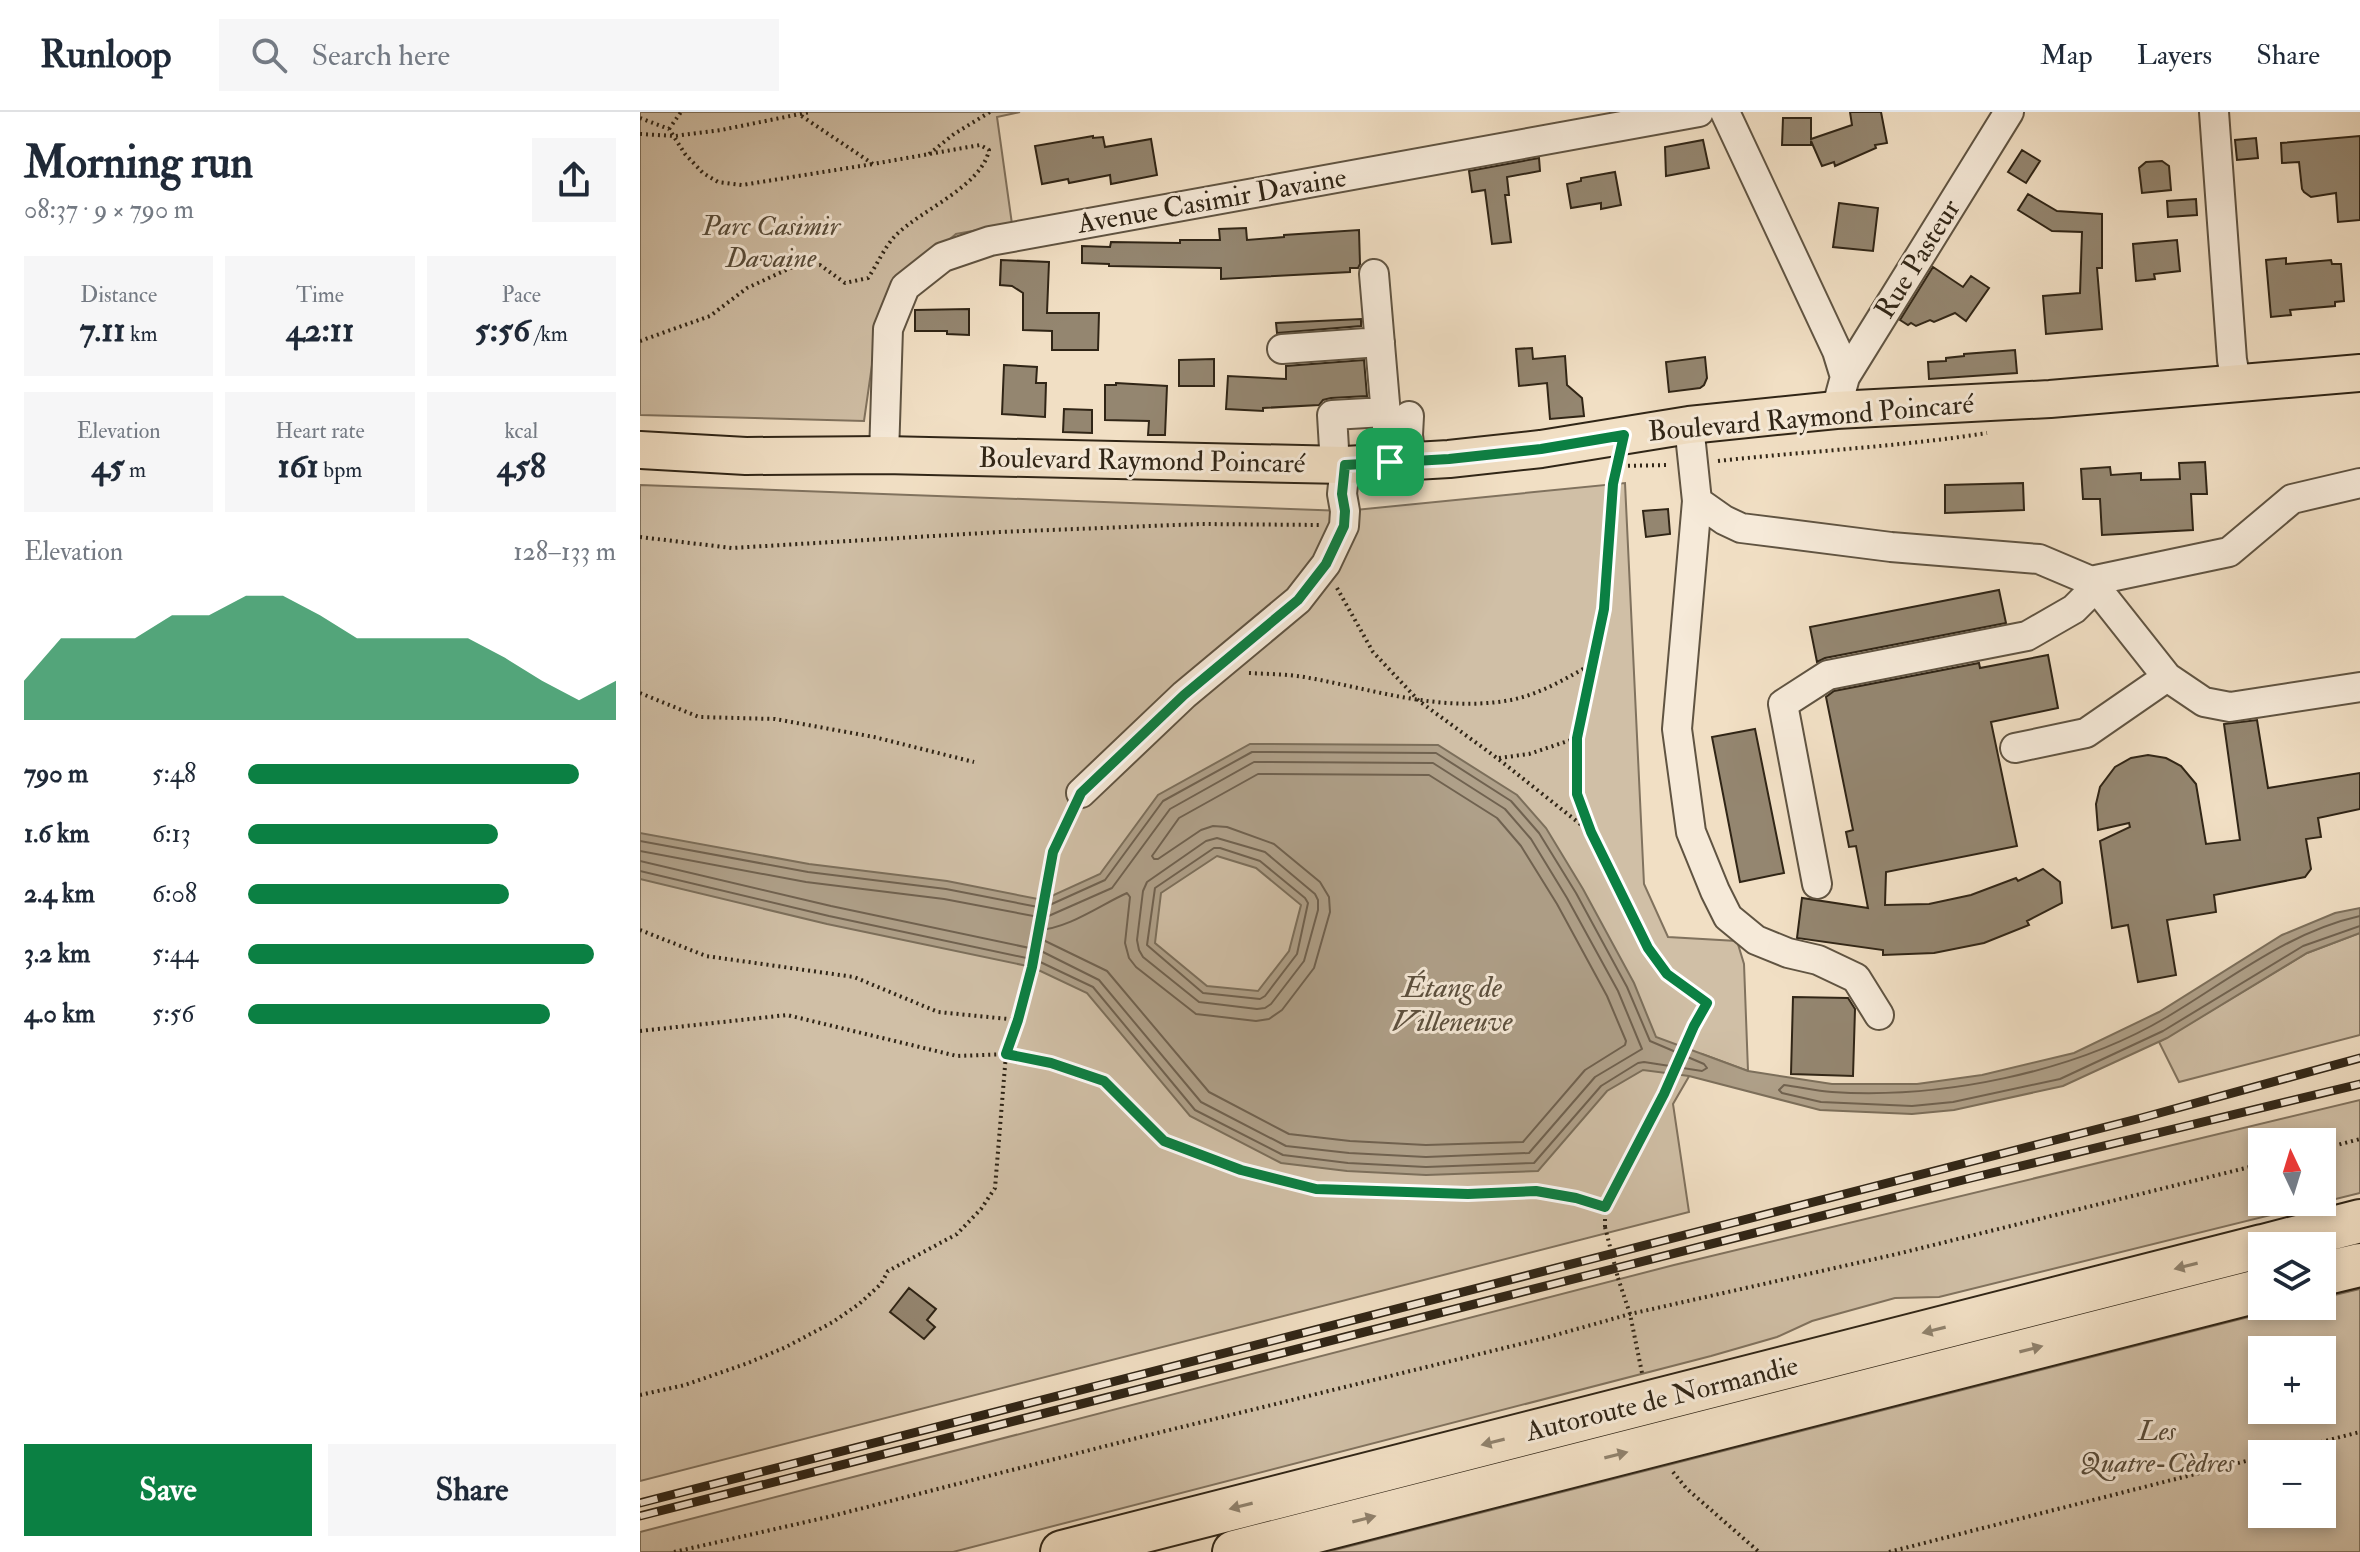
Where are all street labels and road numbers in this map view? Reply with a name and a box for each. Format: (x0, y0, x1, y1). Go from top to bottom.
street label: Avenue Casimir Davaine (1074, 160, 1349, 242)
street label: Rue Pasteur (1868, 192, 1969, 325)
street label: Boulevard Raymond Poincaré (1647, 386, 1976, 450)
street label: Boulevard Raymond Poincaré (978, 441, 1306, 481)
street label: Autoroute de Normandie (1521, 1348, 1802, 1450)

